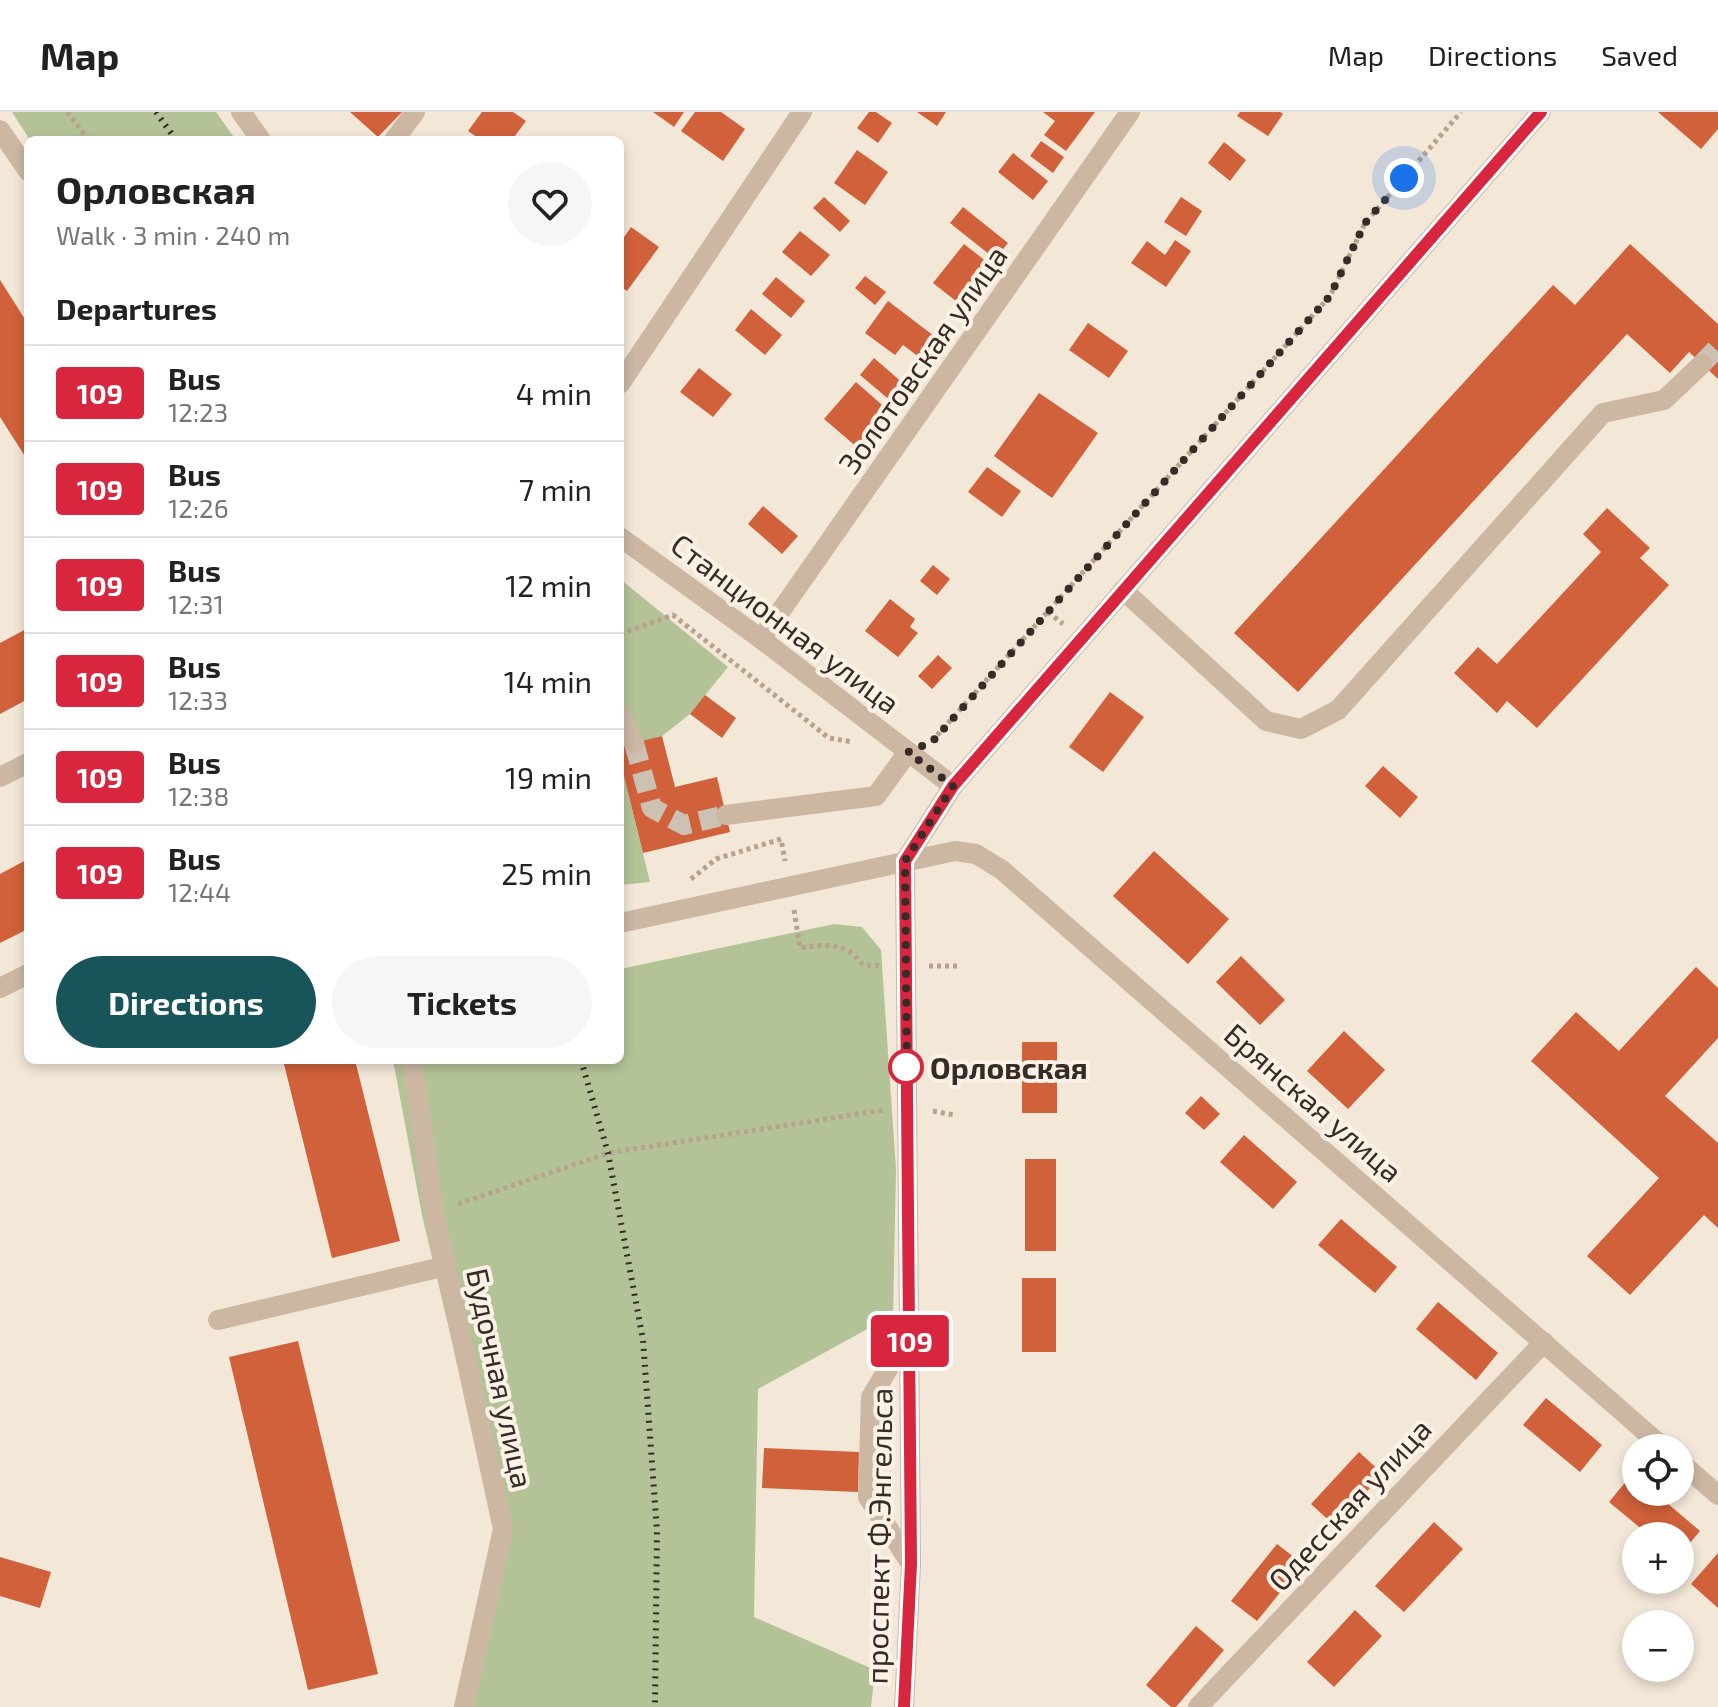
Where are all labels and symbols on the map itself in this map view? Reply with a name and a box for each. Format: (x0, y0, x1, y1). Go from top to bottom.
your location (1384, 158, 1424, 198)
street label: Золотовская улица (830, 238, 1015, 480)
street label: Станционная улица (664, 525, 907, 721)
street label: Брянская улица (1217, 1015, 1410, 1190)
place label: Орловская (930, 1049, 1088, 1085)
marker: Орловская (889, 1050, 923, 1084)
street label: Будочная улица (459, 1265, 542, 1491)
line badge: 109 (864, 1315, 956, 1367)
street label: проспект Ф.Энгельса (857, 1387, 899, 1685)
street label: Одесская улица (1260, 1410, 1439, 1598)

